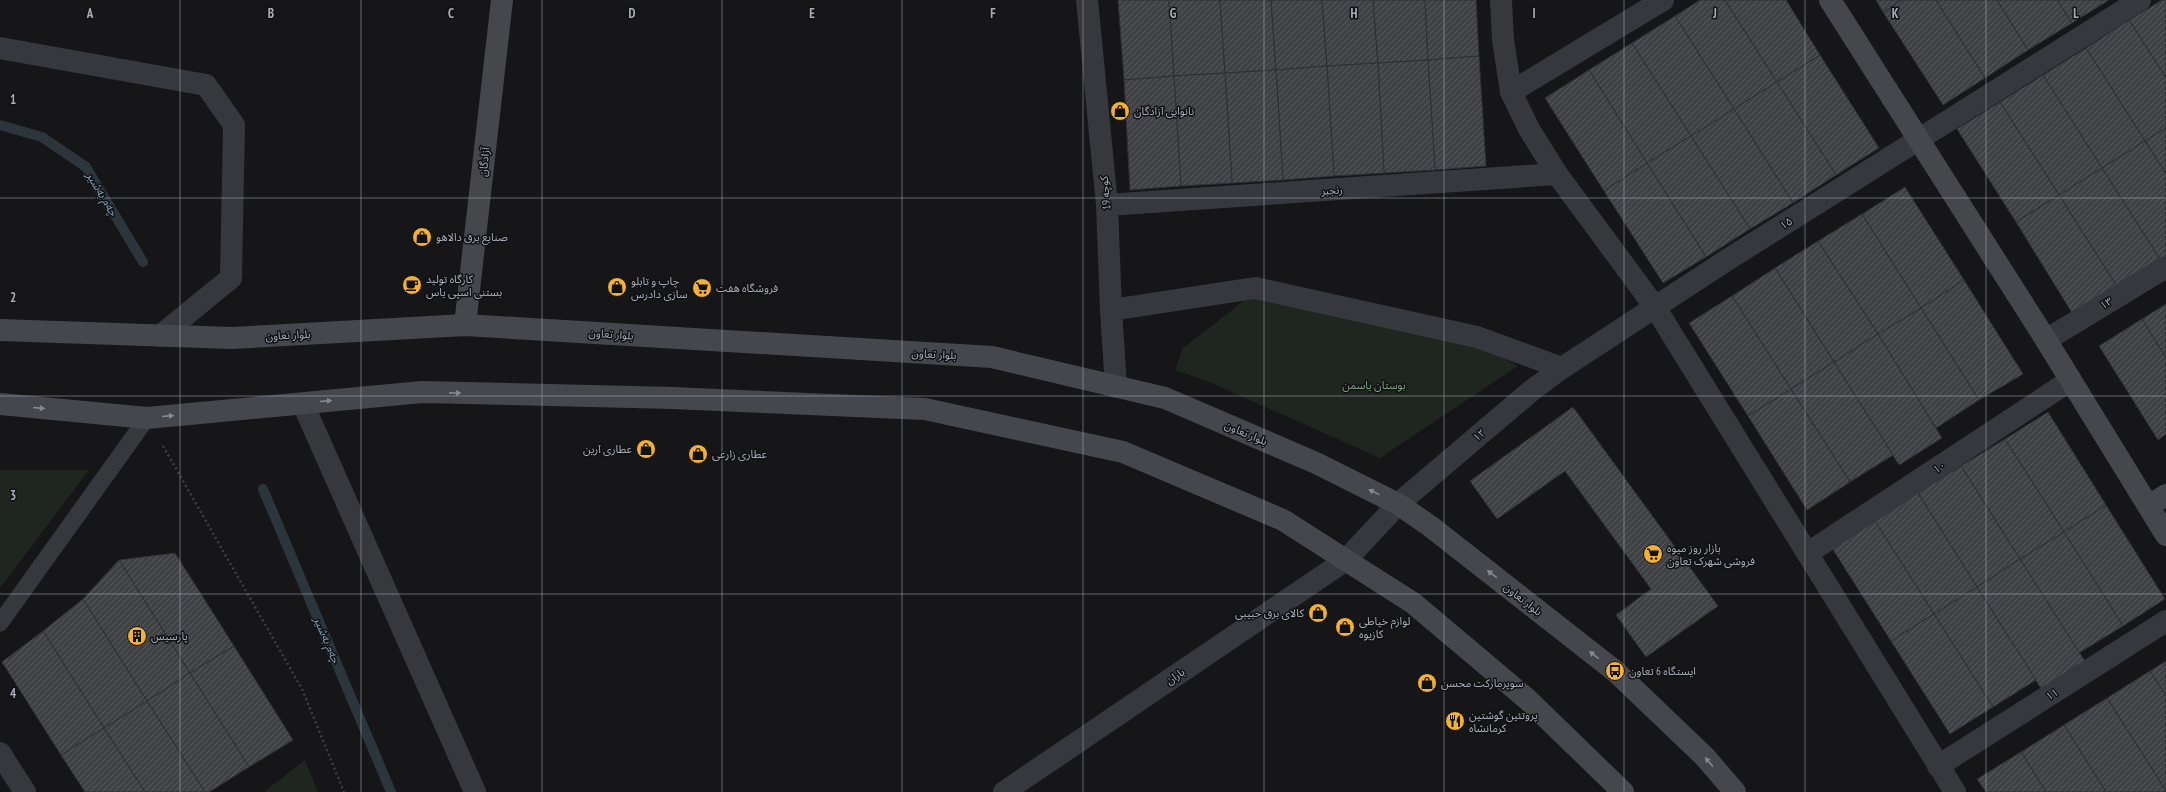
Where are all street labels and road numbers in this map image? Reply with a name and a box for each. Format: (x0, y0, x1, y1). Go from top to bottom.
street label: آزادگان (475, 146, 493, 177)
street label: کوچه 19 (1097, 175, 1114, 210)
street label: رنجبر (1320, 182, 1343, 198)
street label: ۱۵ (1777, 214, 1795, 232)
street label: ۱۳ (2097, 294, 2115, 312)
street label: بلوار تعاون (588, 325, 634, 343)
street label: بلوار تعاون (265, 327, 311, 343)
street label: بلوار تعاون (911, 346, 957, 362)
street label: بلوار تعاون (1222, 418, 1270, 448)
street label: ۱۲ (1470, 426, 1488, 444)
street label: ۱۰ (1930, 458, 1948, 476)
street label: بلوار تعاون (1501, 580, 1545, 618)
street label: باران (1163, 665, 1187, 687)
street label: ۱۱ (2043, 685, 2061, 703)

